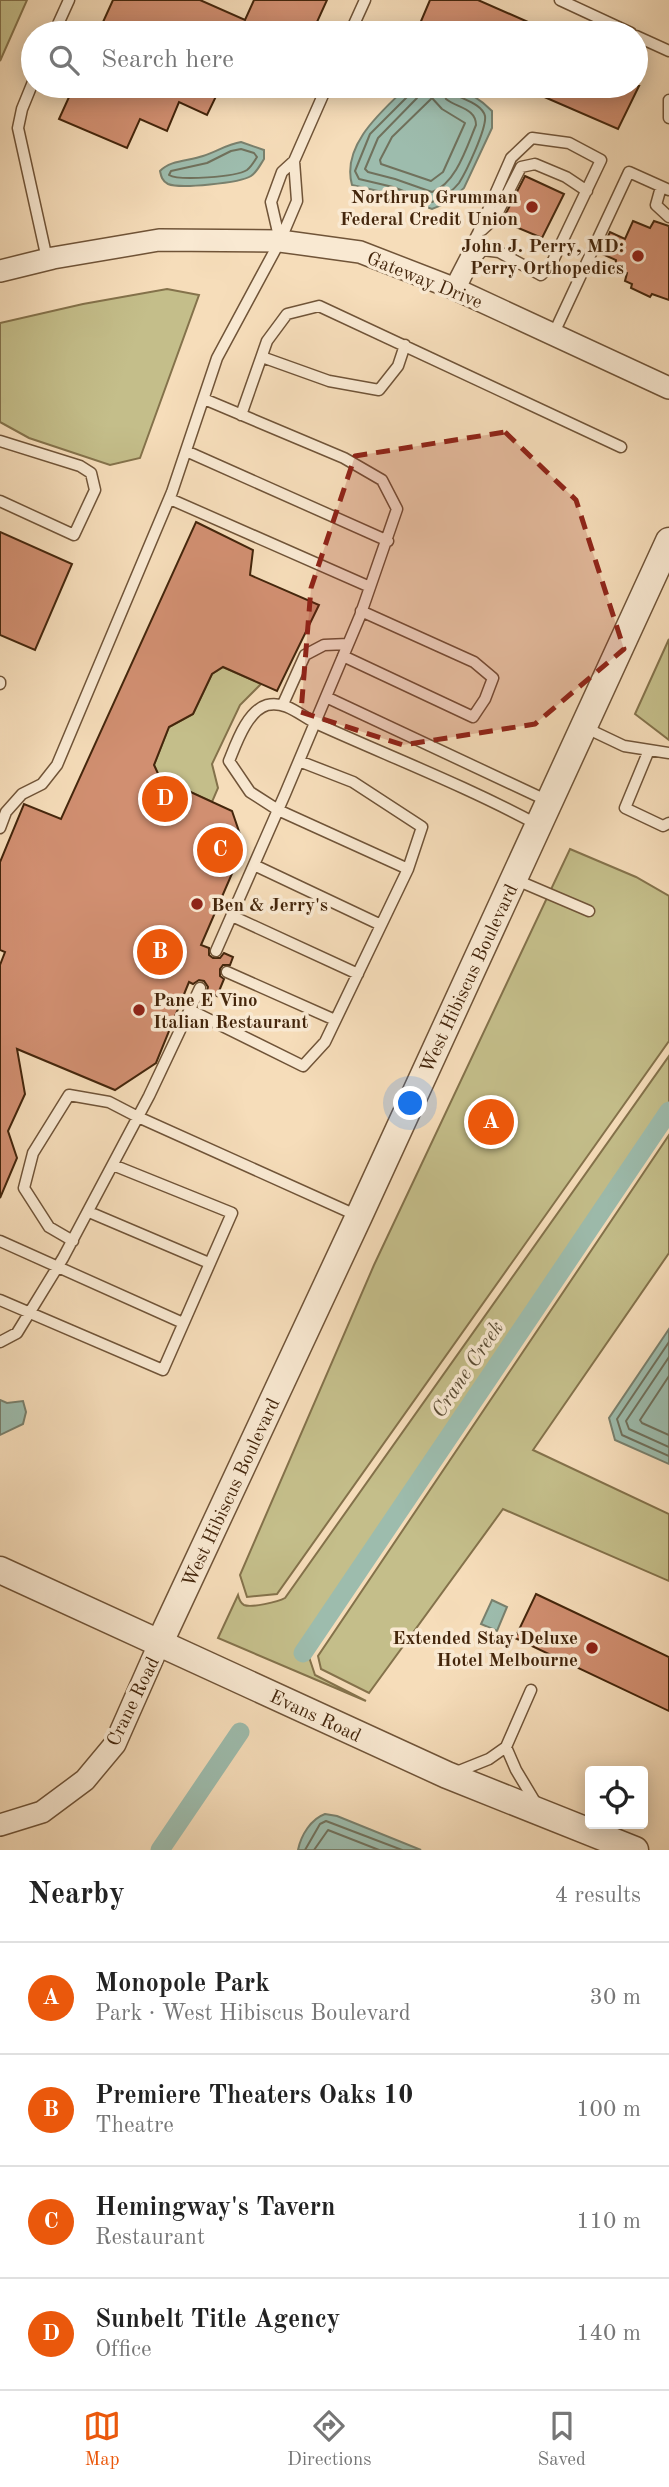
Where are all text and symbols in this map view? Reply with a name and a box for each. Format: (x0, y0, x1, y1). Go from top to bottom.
search box (21, 21, 648, 98)
icon: search (45, 41, 83, 79)
text: Search here (101, 47, 234, 73)
place label: Northrup Grumman Federal Credit Union (340, 189, 518, 230)
marker: Northrup Grumman Federal Credit Union (524, 199, 540, 215)
place label: John J. Perry, MD: Perry Orthopedics (461, 238, 624, 279)
marker: John J. Perry, MD: Perry Orthopedics (630, 248, 646, 264)
street label: Gateway Drive (364, 250, 485, 313)
pin: D (142, 773, 188, 825)
pin: C (197, 824, 243, 876)
street label: West Hibiscus Boulevard (418, 882, 522, 1076)
marker: Ben & Jerry's (189, 896, 205, 912)
place label: Ben & Jerry's (211, 897, 328, 916)
pin: B (137, 926, 183, 978)
place label: Pane E Vino Italian Restaurant (153, 992, 308, 1033)
marker: Pane E Vino Italian Restaurant (131, 1002, 147, 1018)
your location (393, 1086, 427, 1120)
pin: A (468, 1096, 514, 1148)
water label: Crane Creek (428, 1318, 508, 1422)
street label: West Hibiscus Boulevard (180, 1396, 284, 1590)
place label: Extended Stay Deluxe Hotel Melbourne (392, 1630, 578, 1671)
marker: Extended Stay Deluxe Hotel Melbourne (584, 1640, 600, 1656)
street label: Crane Road (105, 1654, 164, 1750)
street label: Evans Road (266, 1688, 363, 1747)
map controls (585, 1766, 648, 1829)
button: locate (585, 1766, 648, 1829)
text: Nearby (28, 1880, 125, 1910)
text: 4 results (555, 1884, 641, 1907)
text: Monopole Park (95, 1971, 270, 1997)
text: A (42, 1986, 60, 2009)
text: 30 m (590, 1986, 641, 2009)
text: Park · West Hibiscus Boulevard (95, 2002, 411, 2025)
text: Premiere Theaters Oaks 10 (95, 2083, 413, 2109)
text: B (43, 2098, 59, 2121)
text: 100 m (576, 2098, 641, 2121)
text: Theatre (95, 2114, 174, 2137)
text: Hemingway's Tavern (95, 2195, 336, 2221)
text: C (43, 2210, 59, 2233)
text: 110 m (576, 2210, 641, 2233)
text: Restaurant (95, 2226, 205, 2249)
text: Sunbelt Title Agency (95, 2307, 341, 2333)
text: D (42, 2322, 60, 2345)
text: 140 m (576, 2322, 641, 2345)
text: Office (95, 2338, 152, 2361)
tab: Map (83, 2407, 121, 2472)
tab: Directions (287, 2407, 372, 2472)
tab: Saved (538, 2407, 586, 2472)

